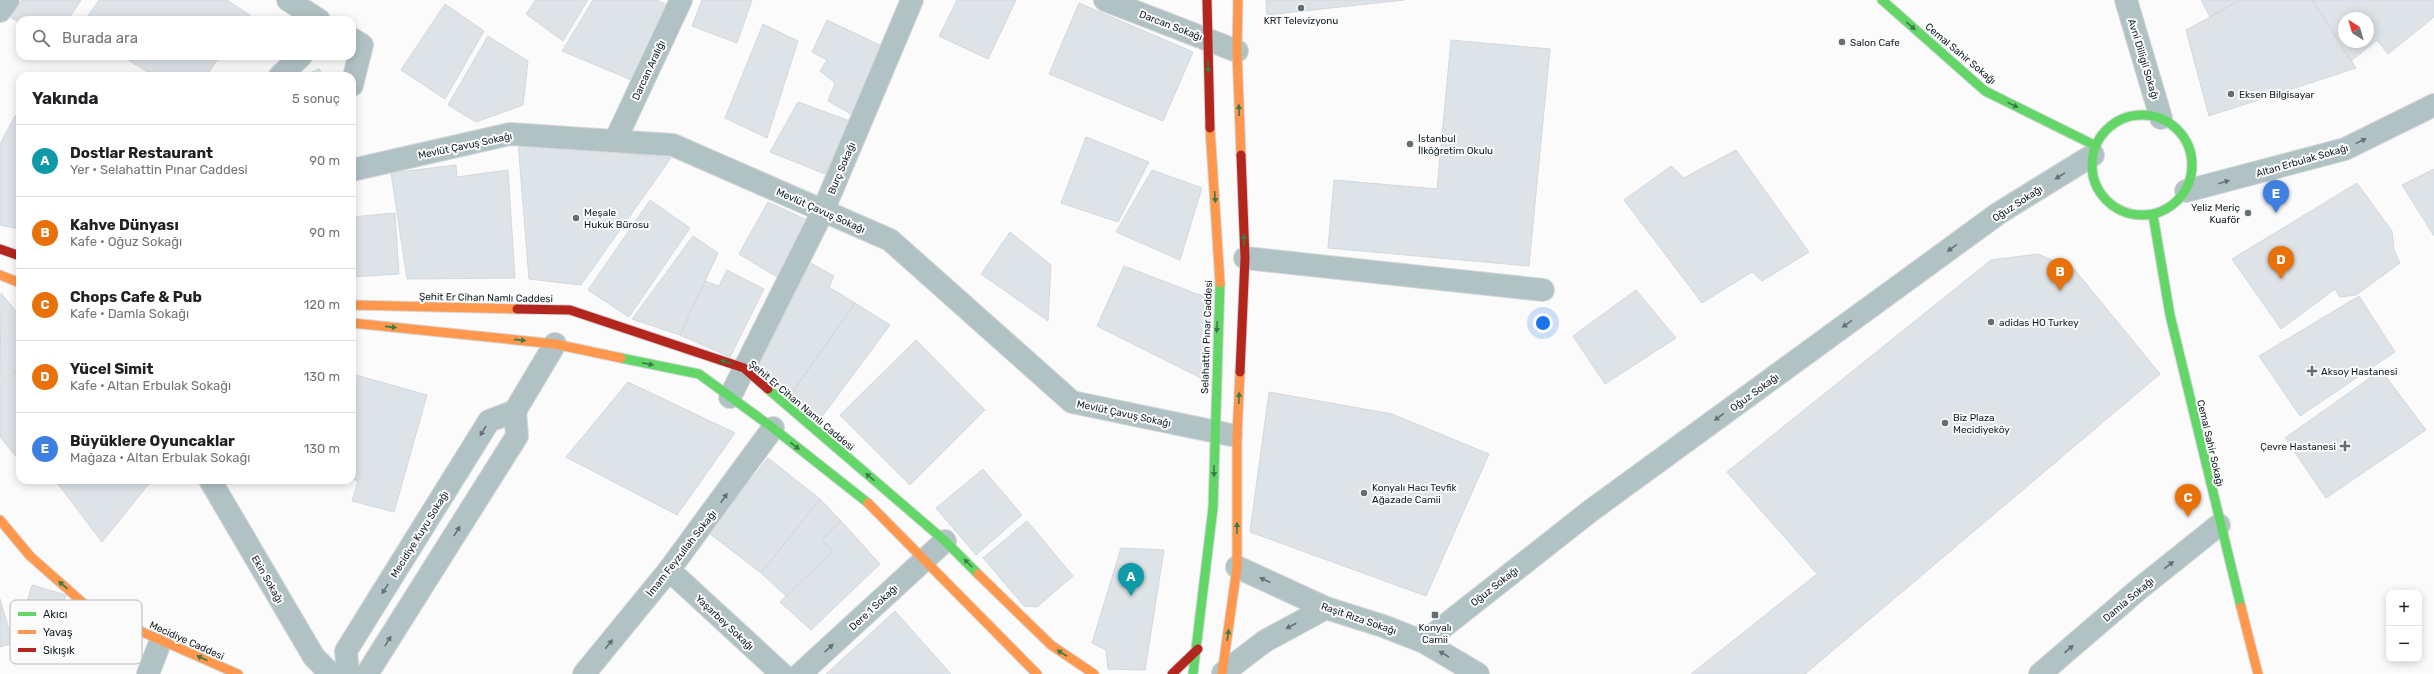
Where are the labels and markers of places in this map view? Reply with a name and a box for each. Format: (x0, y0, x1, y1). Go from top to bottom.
marker: KRT Televizyonu (1296, 3, 1306, 13)
place label: KRT Televizyonu (1264, 15, 1338, 27)
marker: Salon Cafe (1837, 37, 1847, 47)
place label: Salon Cafe (1850, 37, 1900, 49)
marker: Eksen Bilgisayar (2226, 89, 2236, 99)
place label: Eksen Bilgisayar (2239, 89, 2315, 101)
place label: İstanbul İlköğretim Okulu (1418, 133, 1493, 157)
marker: İstanbul İlköğretim Okulu (1405, 139, 1415, 149)
pin: E (2263, 180, 2289, 213)
place label: Yeliz Meriç Kuaför (2191, 202, 2240, 226)
place label: Meşale Hukuk Bürosu (584, 207, 649, 231)
marker: Yeliz Meriç Kuaför (2243, 208, 2253, 218)
marker: Meşale Hukuk Bürosu (571, 213, 581, 223)
pin: D (2268, 246, 2294, 279)
pin: B (2047, 258, 2073, 291)
marker: adidas HO Turkey (1986, 317, 1996, 327)
place label: adidas HO Turkey (1999, 317, 2079, 329)
marker: Aksoy Hastanesi (2306, 365, 2318, 377)
place label: Aksoy Hastanesi (2321, 366, 2397, 378)
place label: Biz Plaza Mecidiyeköy (1953, 412, 2010, 436)
marker: Biz Plaza Mecidiyeköy (1940, 418, 1950, 428)
marker: Çevre Hastanesi (2339, 440, 2351, 452)
place label: Çevre Hastanesi (2260, 441, 2336, 453)
place label: Konyalı Hacı Tevfik Ağazade Camii (1372, 482, 1458, 506)
pin: C (2175, 484, 2201, 517)
marker: Konyalı Hacı Tevfik Ağazade Camii (1359, 488, 1369, 498)
pin: A (1118, 563, 1144, 596)
marker: Konyalı Camii (1430, 610, 1440, 620)
place label: Konyalı Camii (1418, 622, 1452, 646)

